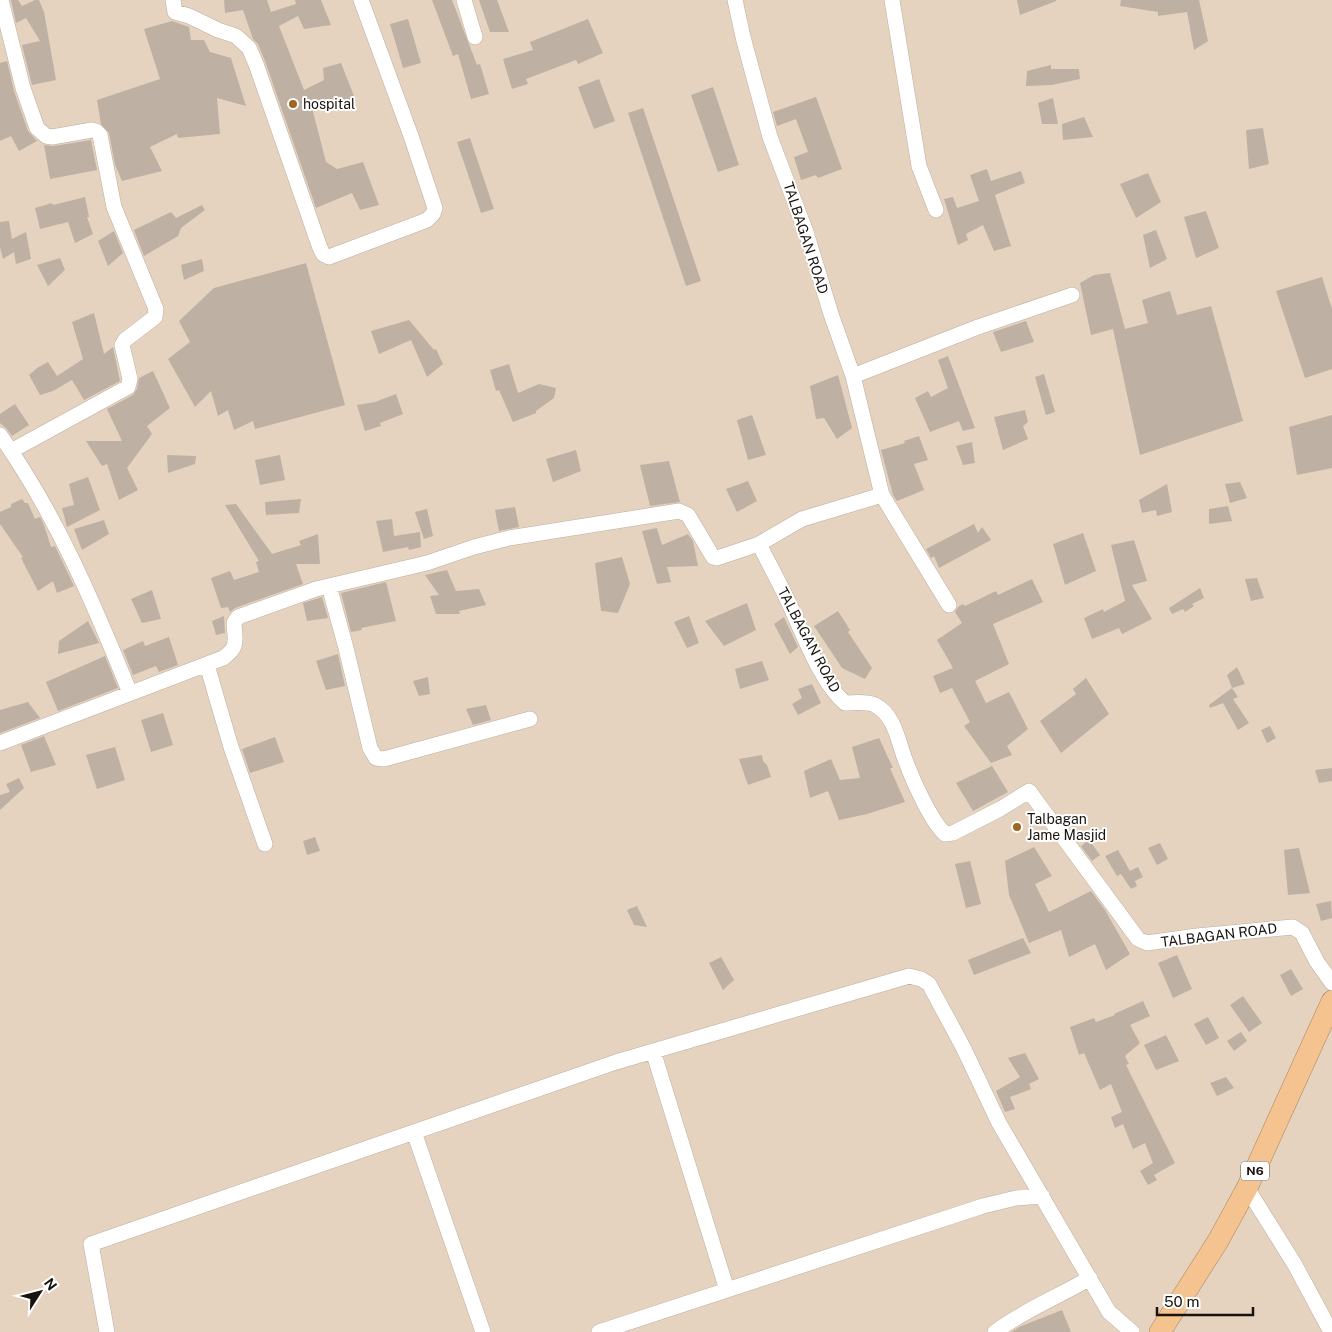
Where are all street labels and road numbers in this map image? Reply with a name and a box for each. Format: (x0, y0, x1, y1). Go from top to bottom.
street label: TALBAGAN ROAD (780, 180, 832, 296)
street label: TALBAGAN ROAD (775, 585, 843, 695)
street label: TALBAGAN ROAD (1160, 920, 1278, 950)
road number: N6 (1241, 1162, 1269, 1180)

